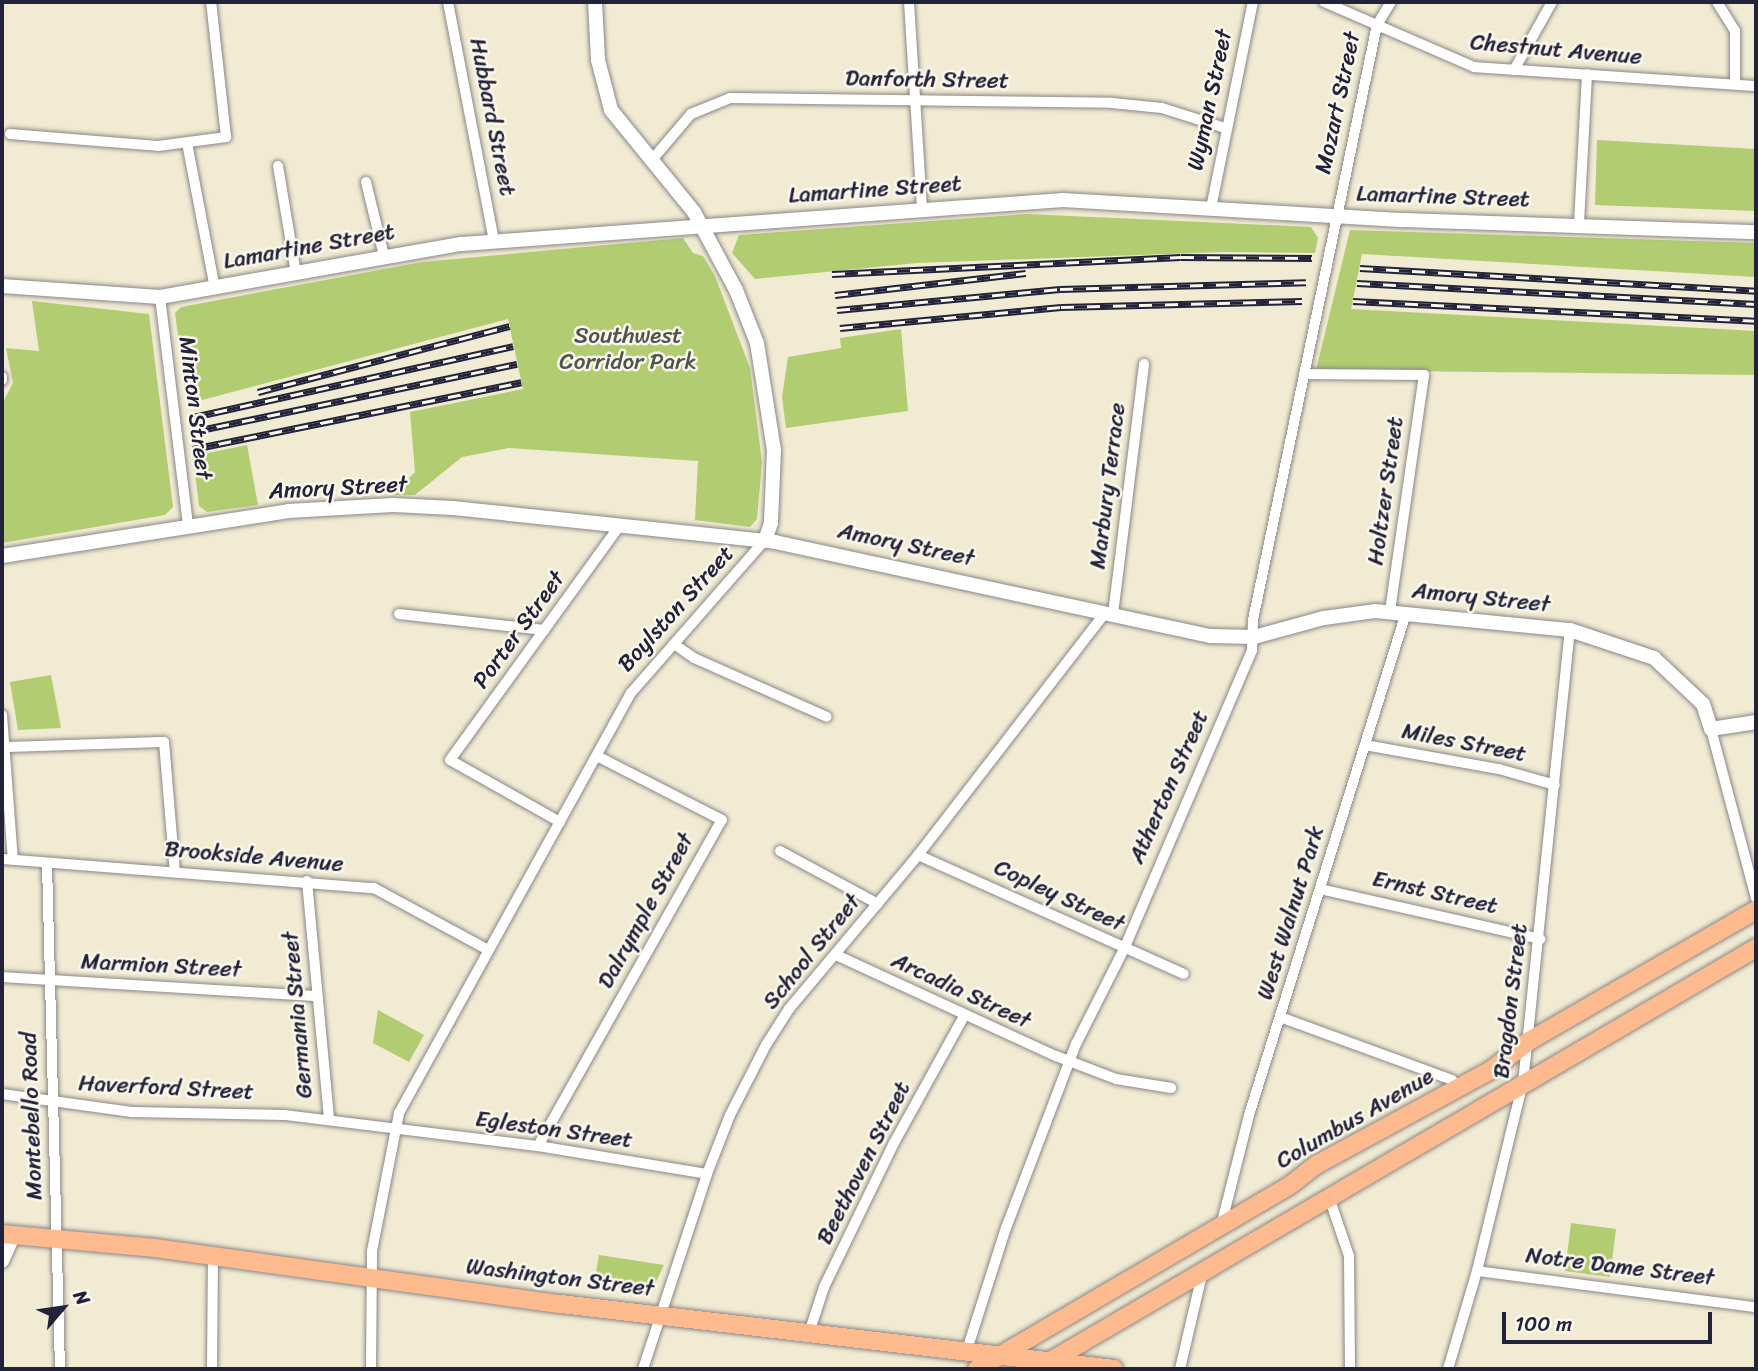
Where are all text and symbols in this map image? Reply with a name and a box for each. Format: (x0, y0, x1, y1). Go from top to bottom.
street label: Wyman Street (1182, 27, 1238, 173)
street label: Mozart Street (1309, 29, 1367, 177)
street label: Chestnut Avenue (1469, 29, 1643, 71)
street label: Hubbard Street (463, 36, 521, 198)
street label: Danforth Street (845, 65, 1009, 95)
street label: Lamartine Street (788, 170, 962, 210)
street label: Lamartine Street (1356, 180, 1530, 214)
street label: Lamartine Street (221, 218, 397, 276)
park label: Southwest Corridor Park (559, 322, 697, 376)
street label: Minton Street (172, 335, 218, 481)
street label: Marbury Terrace (1084, 401, 1132, 571)
street label: Holtzer Street (1362, 415, 1410, 567)
street label: Amory Street (268, 471, 408, 505)
street label: Amory Street (835, 517, 977, 573)
street label: Boylston Street (612, 540, 740, 678)
street label: Porter Street (467, 566, 571, 694)
street label: Amory Street (1411, 577, 1551, 619)
street label: Atherton Street (1123, 706, 1215, 868)
street label: Miles Street (1399, 717, 1529, 769)
street label: West Walnut Park (1252, 823, 1330, 1003)
street label: Dalrymple Street (592, 828, 700, 994)
street label: Brookside Avenue (164, 835, 344, 879)
street label: Copley Street (989, 854, 1129, 938)
street label: Ernst Street (1370, 865, 1500, 921)
street label: School Street (757, 889, 867, 1015)
street label: Bragdon Street (1488, 922, 1534, 1080)
street label: Germania Street (277, 930, 319, 1100)
street label: Arcadia Street (887, 947, 1035, 1035)
street label: Marmion Street (80, 948, 242, 984)
street label: Montebello Road (15, 1031, 49, 1201)
street label: Columbus Avenue (1271, 1063, 1439, 1175)
street label: Haverford Street (78, 1070, 254, 1106)
street label: Beethoven Street (811, 1077, 917, 1249)
street label: Egleston Street (473, 1105, 635, 1155)
street label: Notre Dame Street (1523, 1242, 1717, 1292)
street label: Washington Street (464, 1253, 656, 1303)
north arrow (28, 1273, 98, 1343)
text: N (64, 1284, 99, 1311)
scale bar (1506, 1298, 1716, 1342)
text: 100 m (1515, 1305, 1572, 1343)

